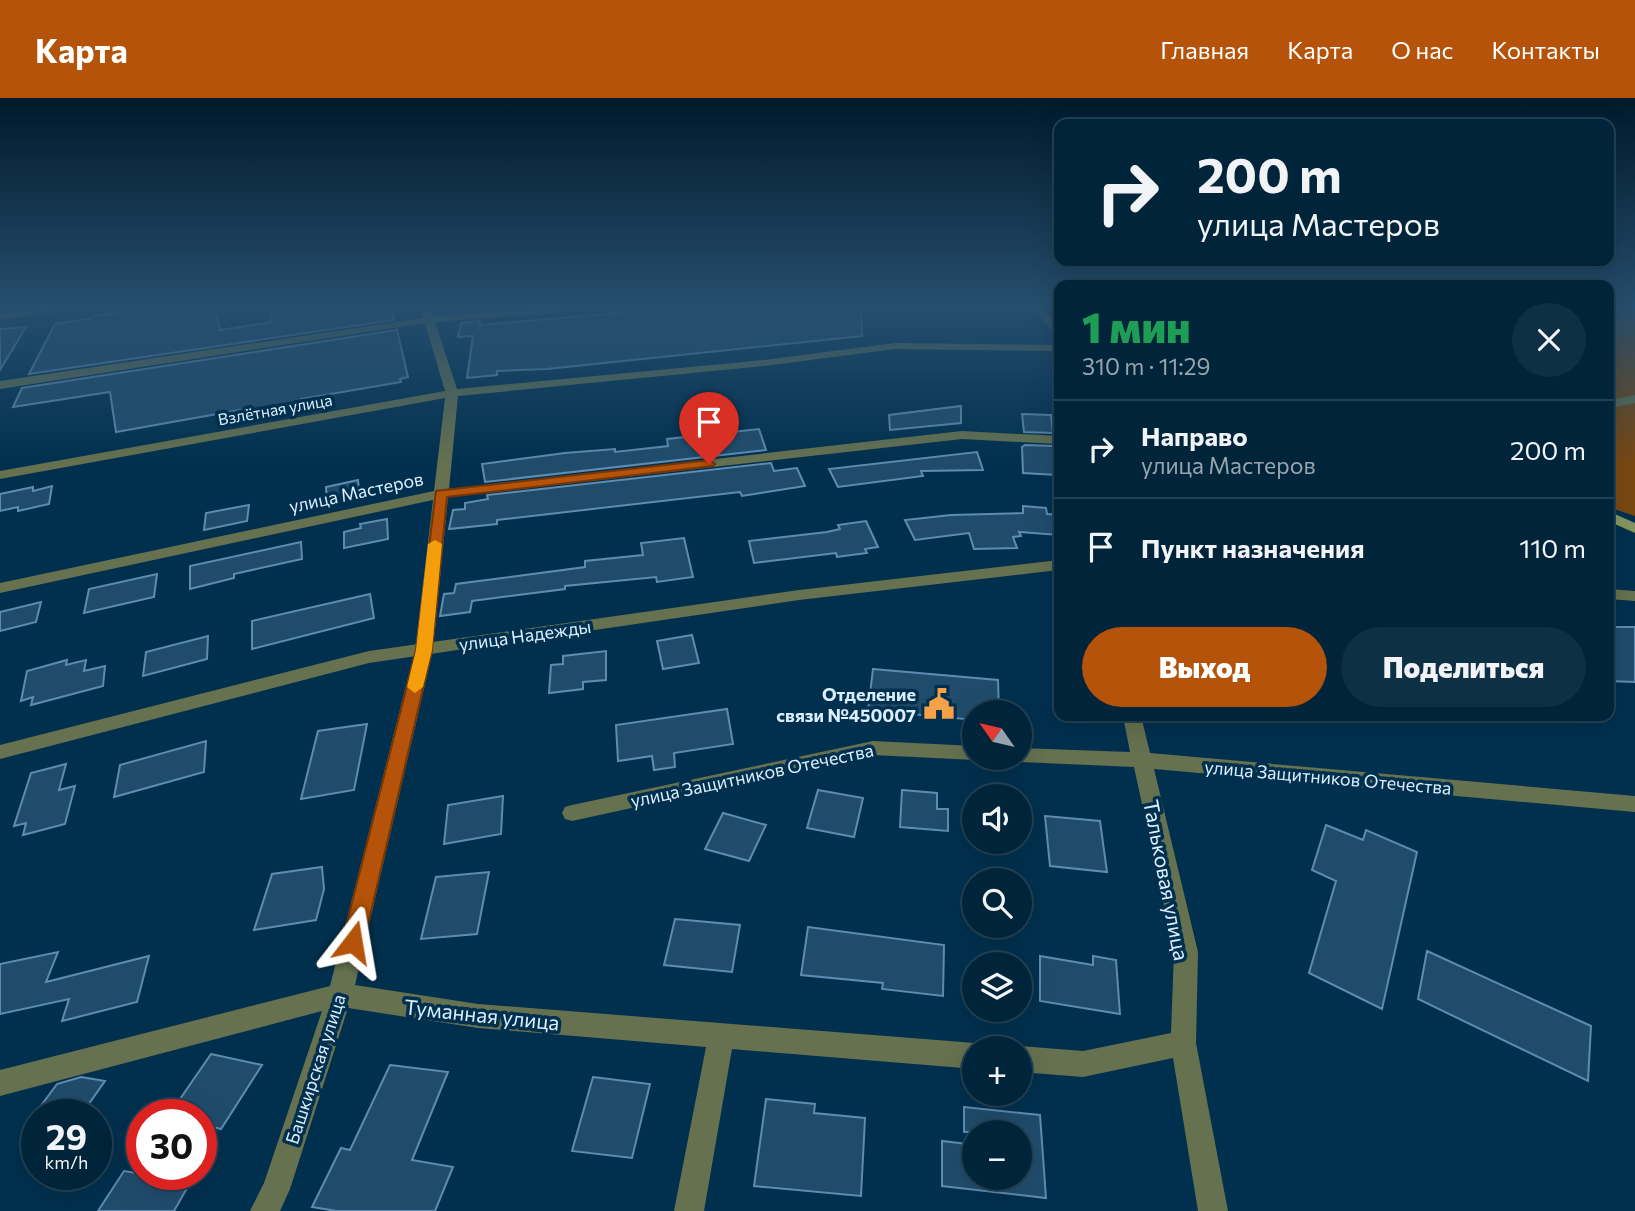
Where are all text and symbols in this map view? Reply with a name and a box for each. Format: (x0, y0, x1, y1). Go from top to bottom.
text: Карта (35, 29, 128, 70)
text: Главная (1160, 35, 1249, 64)
text: Карта (1287, 35, 1353, 64)
text: О нас (1391, 35, 1453, 64)
text: Контакты (1491, 35, 1600, 64)
text: 200 m (1197, 143, 1342, 203)
icon: right (1082, 147, 1173, 238)
text: улица Мастеров (1197, 203, 1440, 243)
text: 1 мин (1082, 300, 1191, 352)
button: close (1512, 303, 1586, 377)
text: 310 m · 11:29 (1082, 352, 1210, 380)
street label: Взлётная улица (216, 390, 334, 428)
pin (679, 392, 739, 464)
icon: arrive (690, 403, 728, 441)
text: Направо (1141, 420, 1248, 451)
icon: right (1082, 430, 1120, 468)
text: 200 m (1510, 434, 1586, 465)
text: улица Мастеров (1141, 451, 1316, 479)
street label: улица Мастеров (287, 467, 425, 517)
icon: arrive (1082, 528, 1120, 566)
text: Пункт назначения (1141, 532, 1365, 563)
text: 110 m (1519, 532, 1586, 563)
street label: улица Надежды (457, 615, 593, 655)
button: Выход (1082, 627, 1327, 707)
button: Поделиться (1341, 627, 1586, 707)
place label: Отделение связи №450007 (776, 683, 916, 726)
public building icon: Отделение связи №450007 (922, 687, 956, 721)
north arrow (962, 700, 1032, 770)
map controls (962, 700, 1032, 1190)
street label: улица Защитников Отечества (629, 738, 875, 812)
street label: улица Защитников Отечества (1204, 755, 1452, 799)
button: sound (962, 784, 1032, 854)
street label: Тальковая улица (1139, 797, 1195, 963)
button: search (962, 868, 1032, 938)
position arrow (316, 905, 390, 979)
button: layers (962, 952, 1032, 1022)
street label: Башкирская улица (280, 991, 350, 1147)
street label: Туманная улица (403, 993, 561, 1035)
button: + (962, 1036, 1032, 1106)
speed limit sign: 30 (126, 1099, 217, 1190)
text: 29 (46, 1114, 87, 1157)
button: − (962, 1120, 1032, 1190)
text: km/h (45, 1151, 88, 1173)

